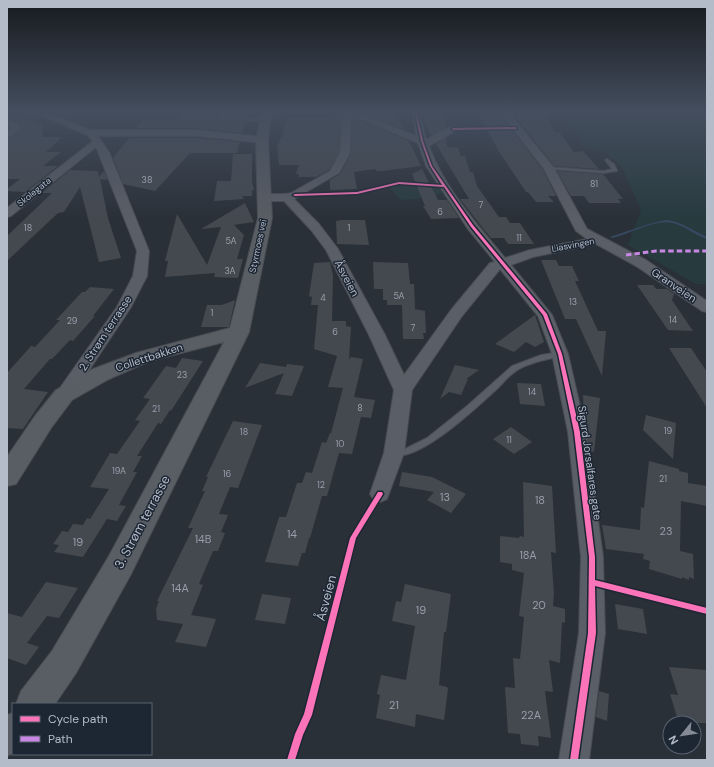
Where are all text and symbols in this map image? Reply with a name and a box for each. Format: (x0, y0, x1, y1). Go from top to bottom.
house number: 38 (142, 174, 152, 186)
street label: Skolegata (15, 175, 53, 209)
house number: 81 (590, 178, 598, 190)
house number: 7 (479, 199, 484, 211)
house number: 6 (437, 206, 443, 218)
street label: Styrmoes vei (246, 218, 270, 274)
house number: 18 (24, 222, 32, 234)
house number: 1 (348, 222, 351, 234)
house number: 11 (516, 232, 522, 244)
house number: 5A (225, 235, 237, 247)
street label: Liasvingen (551, 235, 595, 255)
street label: Åsveien (332, 257, 362, 299)
house number: 3A (225, 265, 235, 277)
street label: Granveien (649, 265, 699, 305)
house number: 5A (393, 290, 405, 302)
house number: 4 (320, 292, 326, 304)
street label: 2. Strøm terrasse (75, 293, 135, 373)
house number: 13 (569, 296, 577, 308)
house number: 1 (211, 307, 214, 319)
house number: 14 (669, 314, 678, 326)
house number: 29 (67, 315, 78, 327)
house number: 7 (411, 322, 416, 334)
house number: 6 (332, 326, 338, 338)
street label: Collettbakken (113, 340, 185, 374)
house number: 23 (177, 369, 187, 381)
house number: 14 (528, 386, 537, 398)
house number: 8 (357, 402, 363, 414)
house number: 21 (152, 403, 160, 415)
street label: Sigurd Jorsalfares gate (575, 405, 605, 521)
house number: 19 (664, 425, 673, 437)
house number: 18 (240, 426, 248, 438)
house number: 11 (506, 434, 512, 446)
house number: 10 (336, 438, 344, 450)
house number: 19A (112, 465, 126, 477)
house number: 16 (223, 468, 232, 480)
street label: 3. Strøm terrasse (110, 472, 174, 572)
house number: 21 (659, 473, 667, 485)
house number: 12 (317, 479, 325, 491)
house number: 13 (440, 490, 450, 504)
house number: 18 (535, 493, 545, 507)
house number: 23 (660, 524, 672, 538)
house number: 14 (287, 527, 297, 541)
house number: 14B (195, 532, 212, 546)
house number: 19 (73, 535, 83, 549)
house number: 18A (519, 548, 537, 562)
street label: Åsveien (312, 573, 340, 623)
house number: 14A (171, 581, 189, 595)
house number: 20 (532, 598, 546, 612)
house number: 19 (416, 603, 426, 617)
house number: 21 (389, 698, 399, 712)
legend (12, 703, 152, 755)
house number: 22A (521, 708, 541, 722)
text: Cycle path (48, 711, 108, 727)
north arrow (662, 715, 702, 755)
text: Path (48, 731, 73, 747)
text: N (665, 733, 681, 747)

